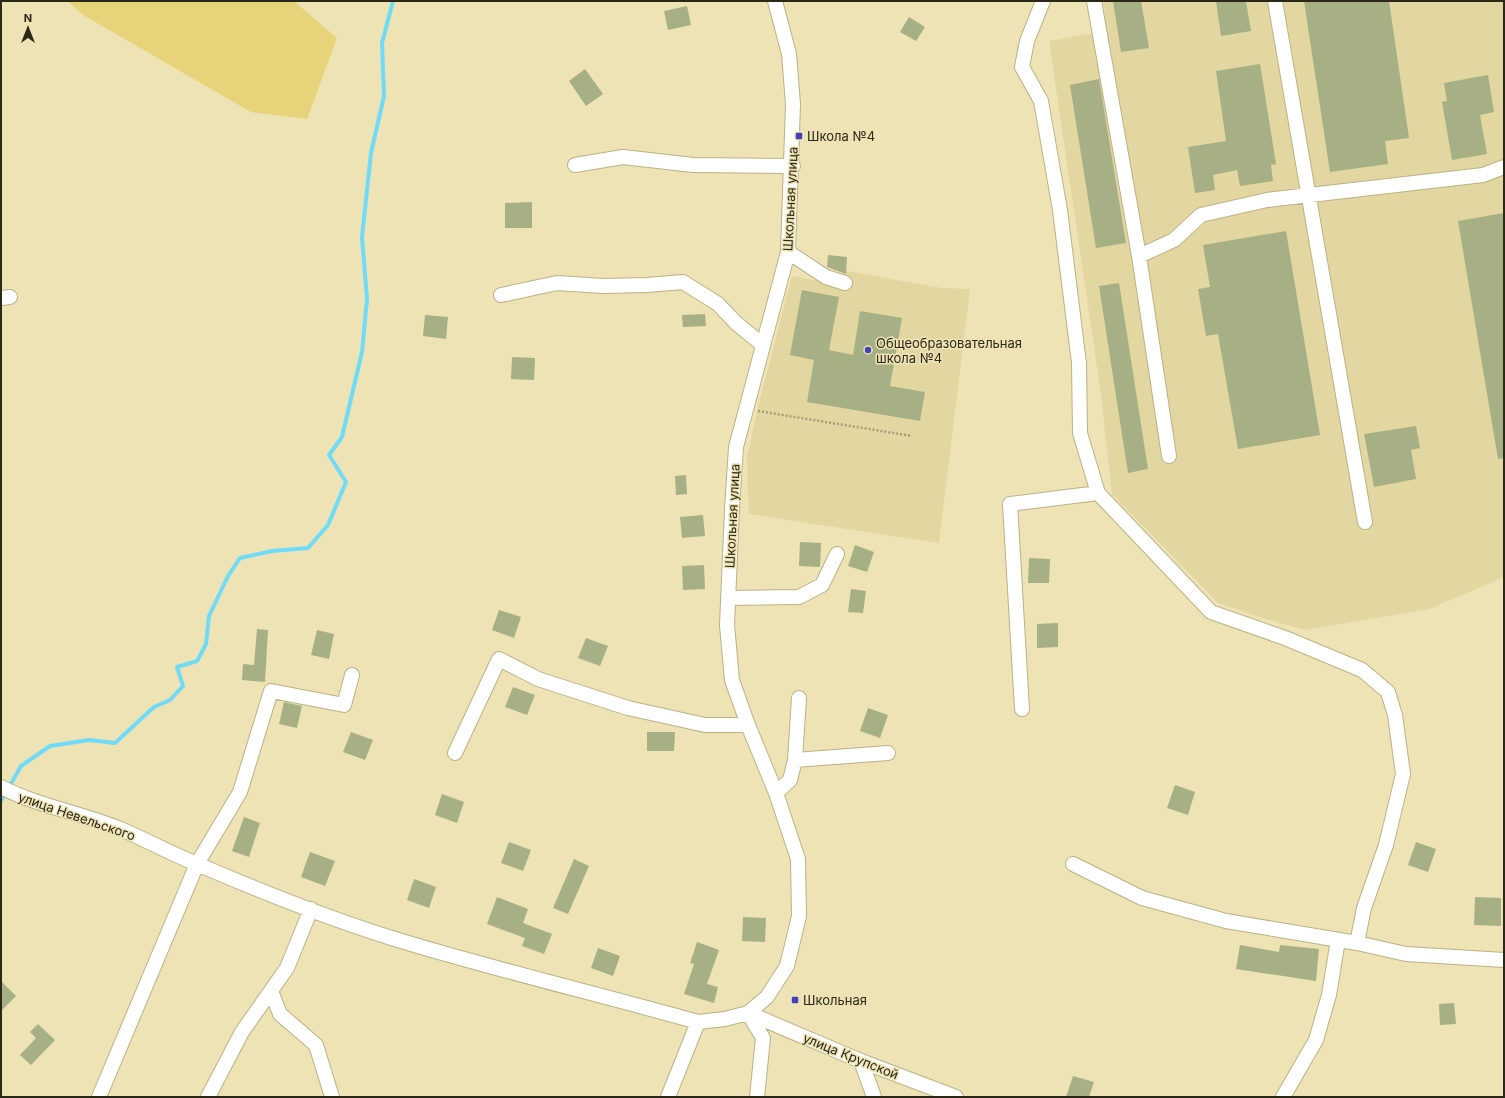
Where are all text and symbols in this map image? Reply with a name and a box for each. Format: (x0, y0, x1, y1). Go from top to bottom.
north arrow (8, 8, 48, 48)
text: N (24, 11, 32, 25)
place label: Школа №4 (807, 128, 875, 144)
marker: Школа №4 (794, 131, 804, 141)
street label: Школьная улица (779, 146, 801, 252)
place label: Общеобразовательная школа №4 (876, 335, 1022, 366)
marker: Общеобразовательная школа №4 (863, 345, 873, 355)
street label: Школьная улица (721, 463, 743, 569)
street label: улица Невельского (16, 788, 138, 844)
place label: Школьная (803, 992, 867, 1008)
marker: Школьная (790, 995, 800, 1005)
street label: улица Крупской (801, 1030, 901, 1082)

